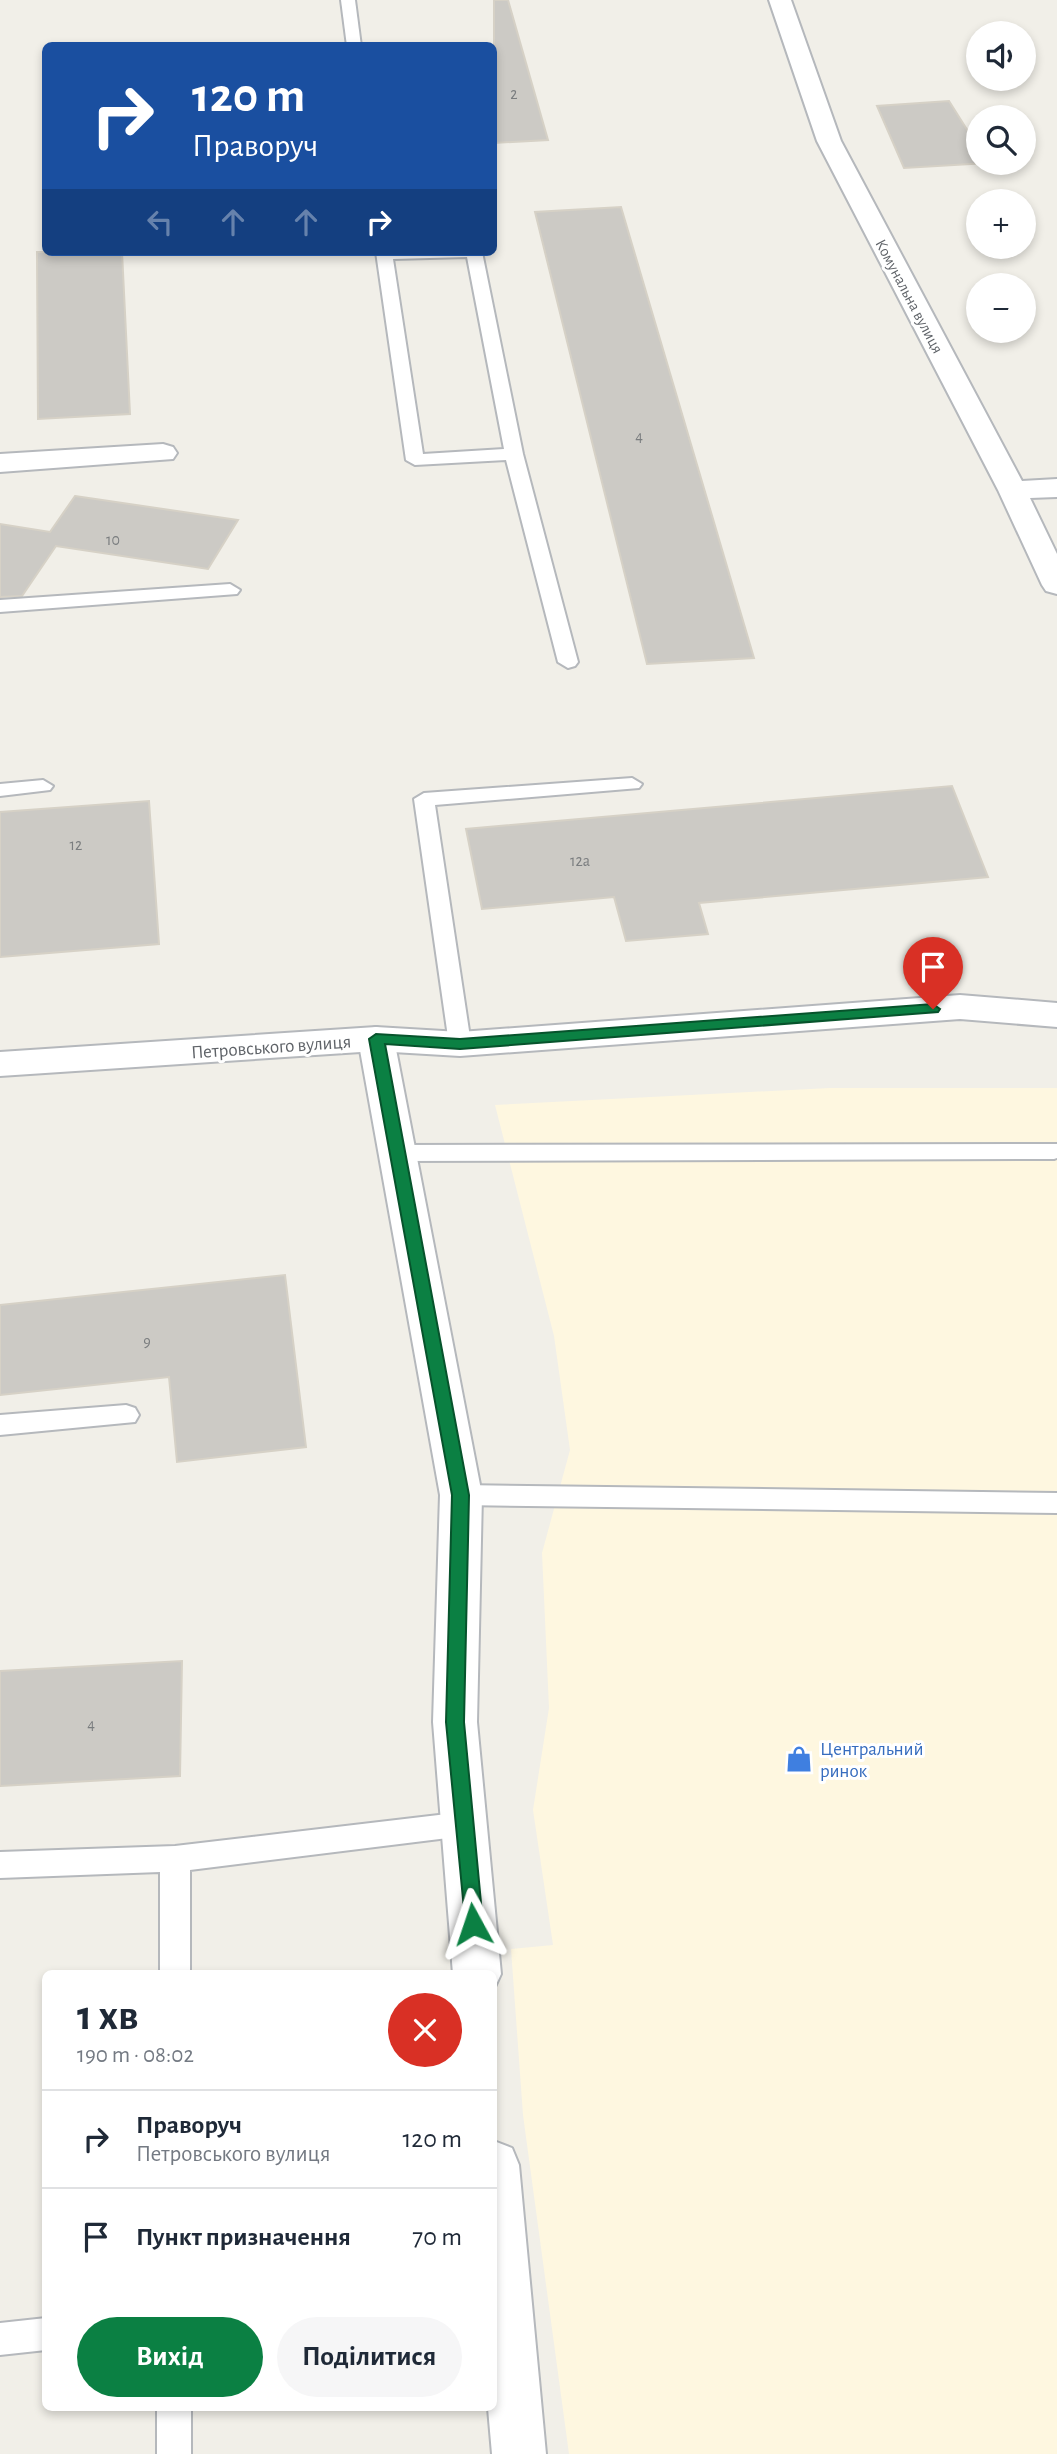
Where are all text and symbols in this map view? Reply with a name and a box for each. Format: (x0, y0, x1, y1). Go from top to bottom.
map controls (966, 21, 1036, 343)
button: sound (966, 21, 1036, 91)
icon: right (77, 70, 168, 161)
text: 120 m (192, 72, 305, 121)
house number: 2 (510, 86, 518, 102)
button: search (966, 105, 1036, 175)
text: Праворуч (192, 130, 318, 162)
button: + (966, 189, 1036, 259)
icon: left (141, 203, 179, 241)
icon: ahead (214, 203, 252, 241)
icon: ahead (287, 203, 325, 241)
icon: right (360, 203, 398, 241)
street label: Комунальна вулиця (871, 237, 946, 357)
button: − (966, 273, 1036, 343)
house number: 4 (635, 428, 643, 444)
house number: 10 (106, 532, 120, 548)
house number: 12 (70, 837, 82, 853)
house number: 12а (570, 853, 590, 869)
pin (903, 937, 963, 1009)
icon: arrive (914, 948, 952, 986)
street label: Петровського вулиця (190, 1032, 352, 1063)
house number: 9 (143, 1334, 151, 1350)
house number: 4 (87, 1716, 95, 1732)
place label: Центральний ринок (820, 1740, 924, 1781)
shop icon: Центральний ринок (784, 1744, 814, 1774)
position arrow (436, 1887, 510, 1961)
button: close (388, 1993, 462, 2067)
text: 1 хв (77, 1995, 139, 2037)
text: 190 m · 08:02 (77, 2044, 194, 2067)
text: Праворуч (136, 2112, 242, 2138)
icon: right (77, 2120, 115, 2158)
text: 120 m (402, 2126, 462, 2152)
text: Петровського вулиця (136, 2143, 330, 2166)
icon: arrive (77, 2218, 115, 2256)
text: Пункт призначення (136, 2224, 351, 2250)
text: 70 m (412, 2224, 462, 2250)
button: Вихід (77, 2317, 263, 2397)
button: Поділитися (277, 2317, 462, 2397)

